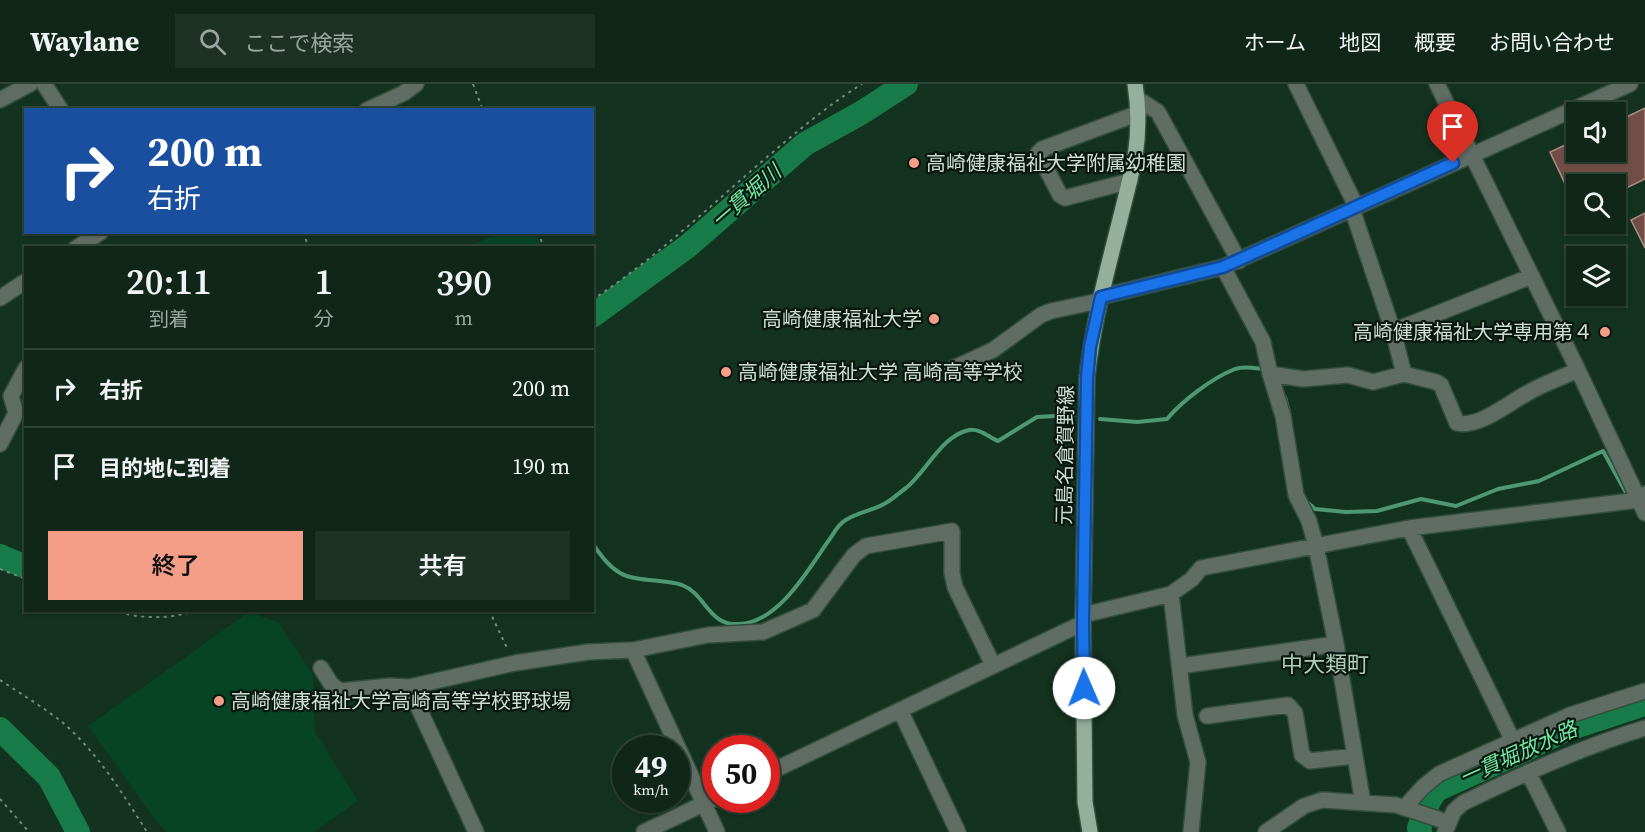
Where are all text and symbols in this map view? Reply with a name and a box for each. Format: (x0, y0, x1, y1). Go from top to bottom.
search box (175, 14, 595, 68)
text: Waylane (30, 22, 139, 60)
icon: search (196, 25, 229, 58)
text: ここで検索 (244, 28, 354, 58)
text: ホーム (1244, 28, 1306, 57)
text: 地図 (1339, 28, 1381, 57)
text: 概要 (1414, 28, 1456, 57)
text: お問い合わせ (1489, 28, 1615, 57)
pin (1427, 101, 1478, 163)
map controls (1566, 102, 1626, 306)
button: sound (1566, 102, 1626, 162)
icon: arrive (1436, 110, 1469, 143)
text: 200 m (147, 122, 262, 180)
icon: right (48, 132, 126, 210)
place label: 高崎健康福祉大学附属幼稚園 (926, 149, 1186, 177)
water label: 一貫堀川 (705, 156, 789, 234)
marker: 高崎健康福祉大学附属幼稚園 (907, 156, 921, 170)
button: search (1566, 174, 1626, 234)
text: 右折 (147, 180, 201, 217)
button: layers (1566, 246, 1626, 306)
text: 20:11 (126, 257, 212, 306)
text: 1 (314, 257, 333, 306)
text: 390 (436, 258, 492, 307)
text: m (455, 304, 473, 332)
text: 到着 (149, 305, 189, 333)
text: 分 (314, 305, 334, 333)
place label: 高崎健康福祉大学 (762, 305, 922, 333)
marker: 高崎健康福祉大学 (927, 312, 941, 326)
place label: 高崎健康福祉大学専用第４ (1353, 318, 1593, 346)
marker: 高崎健康福祉大学専用第４ (1598, 325, 1612, 339)
place label: 高崎健康福祉大学 高崎高等学校 (738, 358, 1023, 386)
marker: 高崎健康福祉大学 高崎高等学校 (719, 365, 733, 379)
icon: right (48, 372, 81, 405)
text: 200 m (512, 373, 570, 403)
text: 右折 (99, 375, 143, 405)
street label: 元島名倉賀野線 (1050, 385, 1080, 525)
icon: arrive (48, 450, 81, 483)
text: 190 m (512, 451, 570, 481)
text: 目的地に到着 (99, 453, 231, 483)
button: 終了 (48, 531, 303, 600)
button: 共有 (315, 531, 570, 600)
district label: 中大類町 (1281, 649, 1369, 679)
position arrow (1052, 656, 1116, 720)
place label: 高崎健康福祉大学高崎高等学校野球場 (231, 687, 571, 715)
marker: 高崎健康福祉大学高崎高等学校野球場 (212, 694, 226, 708)
water label: 一貫堀放水路 (1455, 713, 1583, 792)
speed limit sign: 50 (702, 735, 780, 813)
text: 49 (635, 746, 667, 787)
text: km/h (633, 779, 669, 800)

